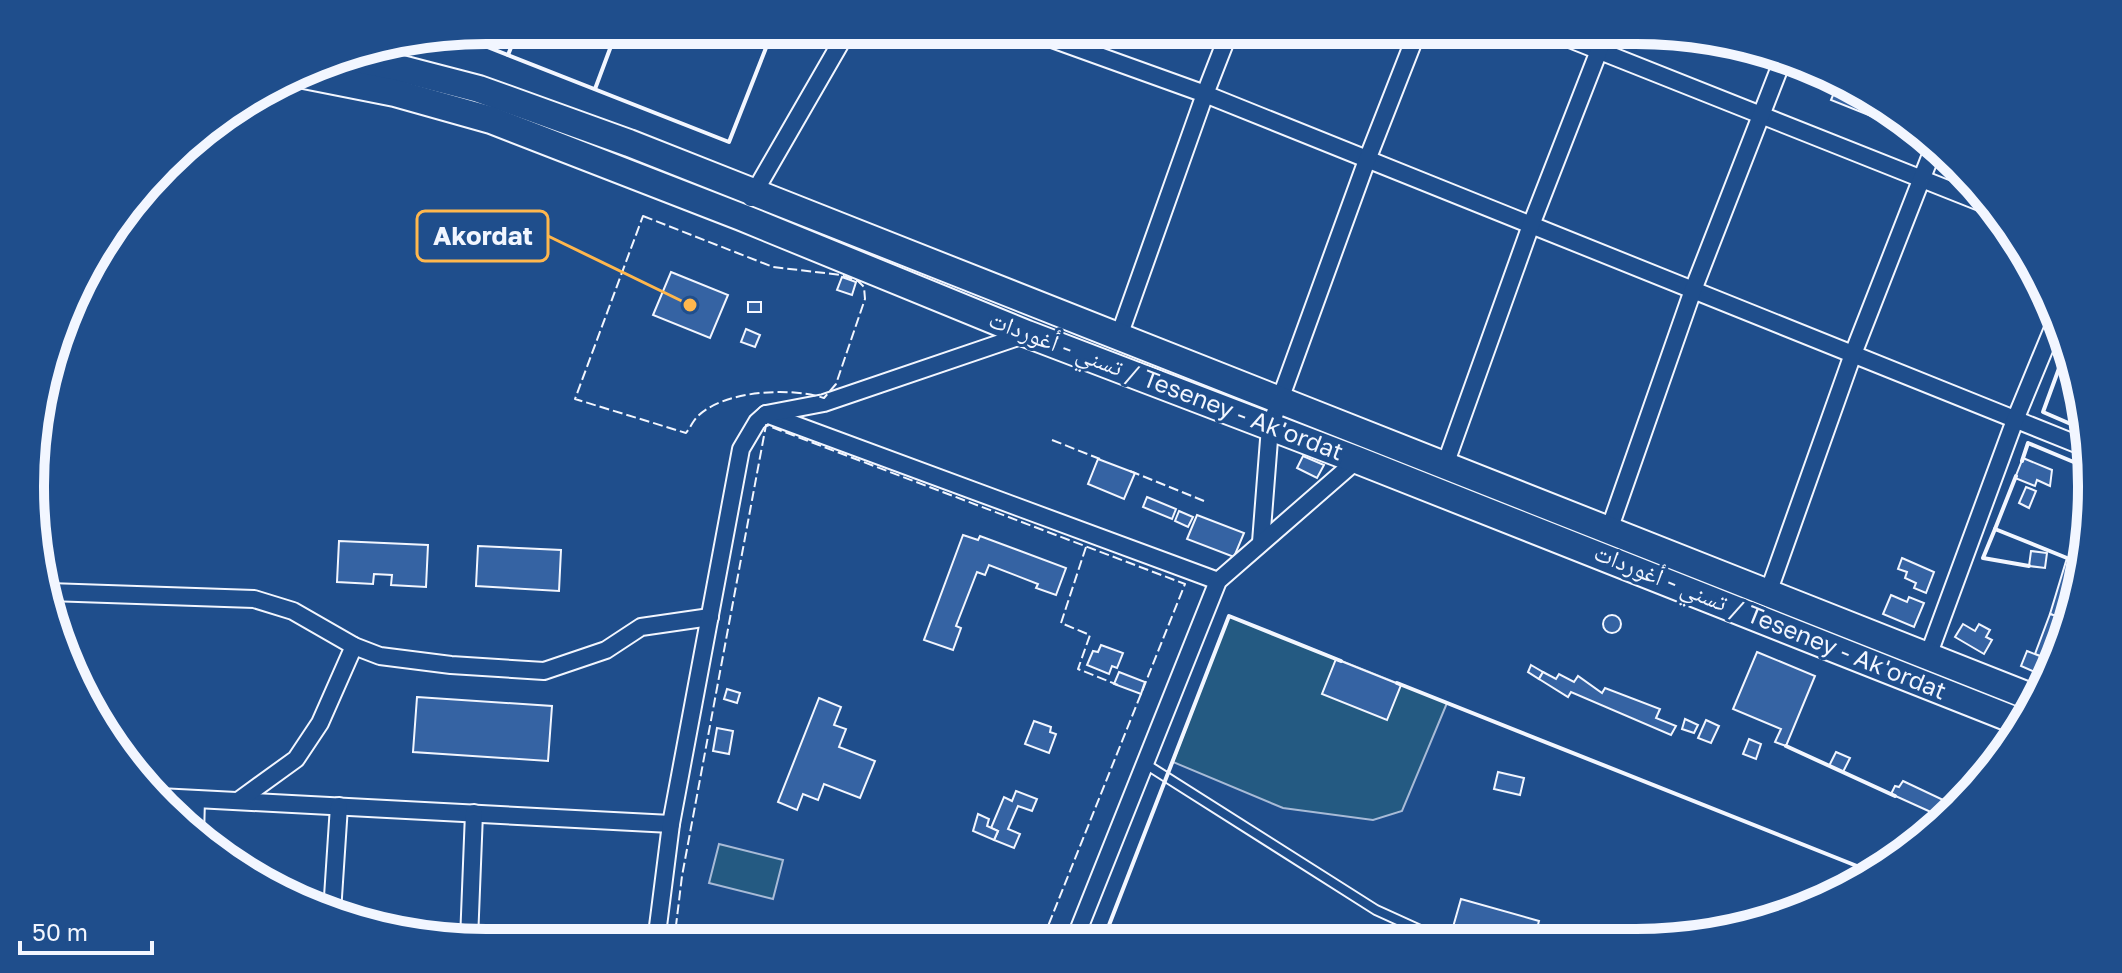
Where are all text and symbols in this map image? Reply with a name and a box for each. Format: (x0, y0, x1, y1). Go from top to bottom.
callout: Akordat (417, 211, 548, 261)
text: Akordat (433, 220, 533, 251)
street label: تسني - أغوردات / Teseney - Ak'ordat (983, 303, 1348, 471)
street label: تسني - أغوردات / Teseney - Ak'ordat (1588, 537, 1951, 710)
scale bar (20, 905, 152, 955)
text: 50 m (32, 917, 88, 946)

